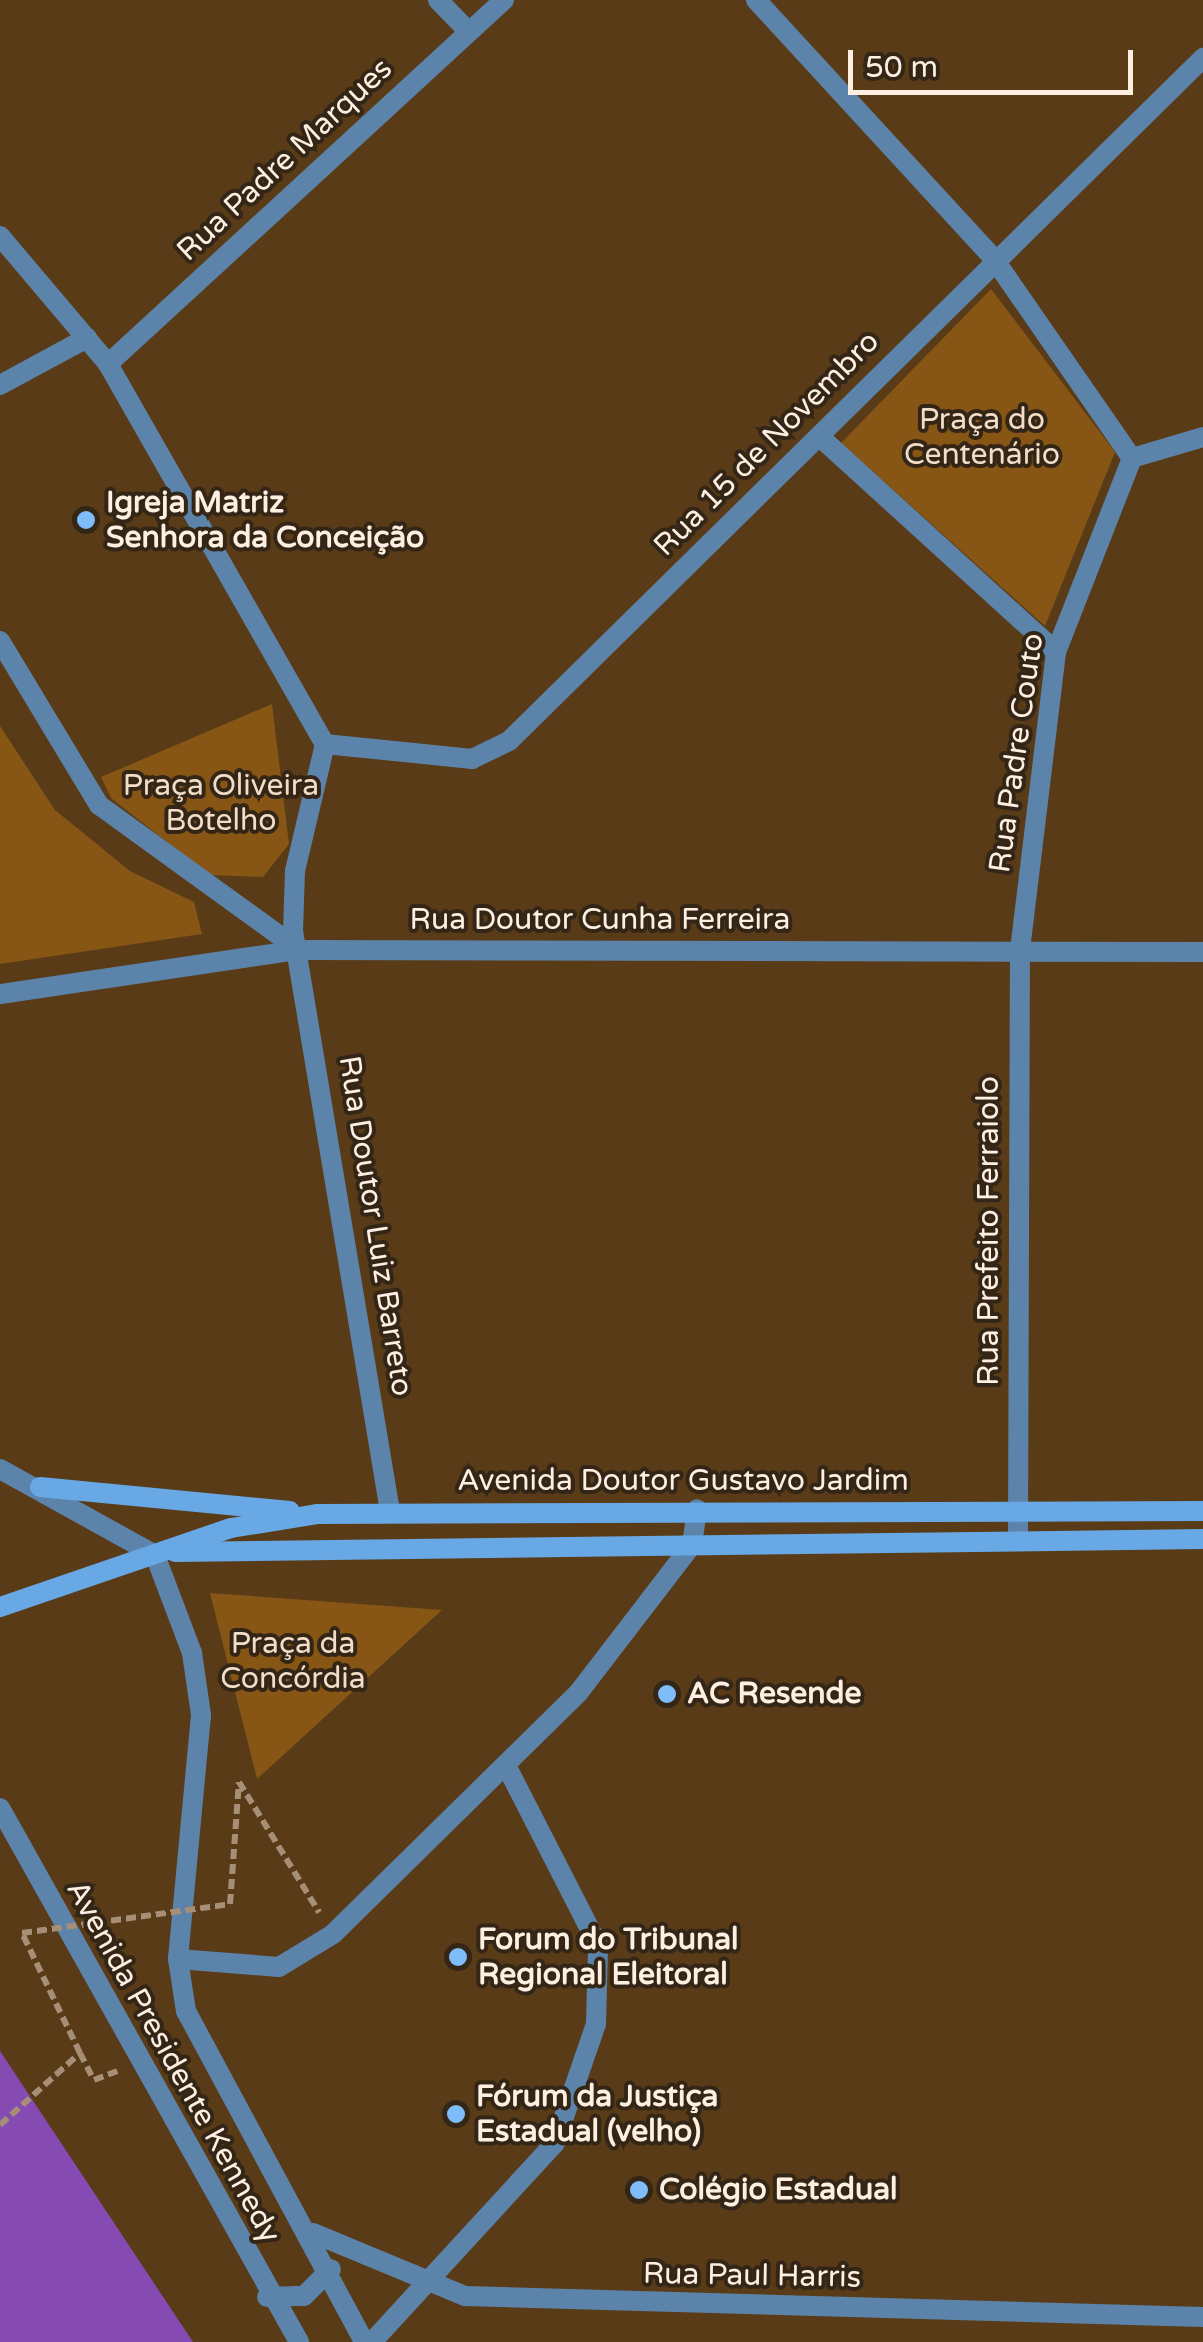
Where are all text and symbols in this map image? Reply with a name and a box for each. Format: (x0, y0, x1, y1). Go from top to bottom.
scale bar (853, 30, 1138, 92)
text: 50 m (865, 49, 938, 86)
street label: Rua Padre Marques (170, 51, 400, 269)
street label: Rua 15 de Novembro (647, 324, 887, 564)
park label: Praça do Centenário (904, 402, 1060, 472)
place label: Igreja Matriz Senhora da Conceição (106, 485, 424, 556)
marker: Igreja Matriz Senhora da Conceição (75, 509, 97, 531)
street label: Rua Padre Couto (982, 631, 1052, 875)
park label: Praça Oliveira Botelho (123, 768, 319, 838)
street label: Rua Doutor Cunha Ferreira (410, 902, 790, 938)
street label: Rua Doutor Luiz Barreto (330, 1053, 420, 1399)
street label: Rua Prefeito Ferraiolo (971, 1076, 1007, 1386)
street label: Avenida Doutor Gustavo Jardim (457, 1463, 909, 1499)
park label: Praça da Concórdia (220, 1626, 366, 1696)
place label: AC Resende (687, 1676, 862, 1712)
marker: AC Resende (656, 1683, 678, 1705)
street label: Avenida Presidente Kennedy (58, 1875, 288, 2249)
place label: Forum do Tribunal Regional Eleitoral (478, 1922, 739, 1992)
marker: Forum do Tribunal Regional Eleitoral (447, 1946, 469, 1968)
place label: Fórum da Justiça Estadual (velho) (476, 2079, 718, 2150)
marker: Fórum da Justiça Estadual (velho) (445, 2103, 467, 2125)
place label: Colégio Estadual (659, 2172, 898, 2208)
marker: Colégio Estadual (628, 2179, 650, 2201)
street label: Rua Paul Harris (643, 2256, 861, 2296)

